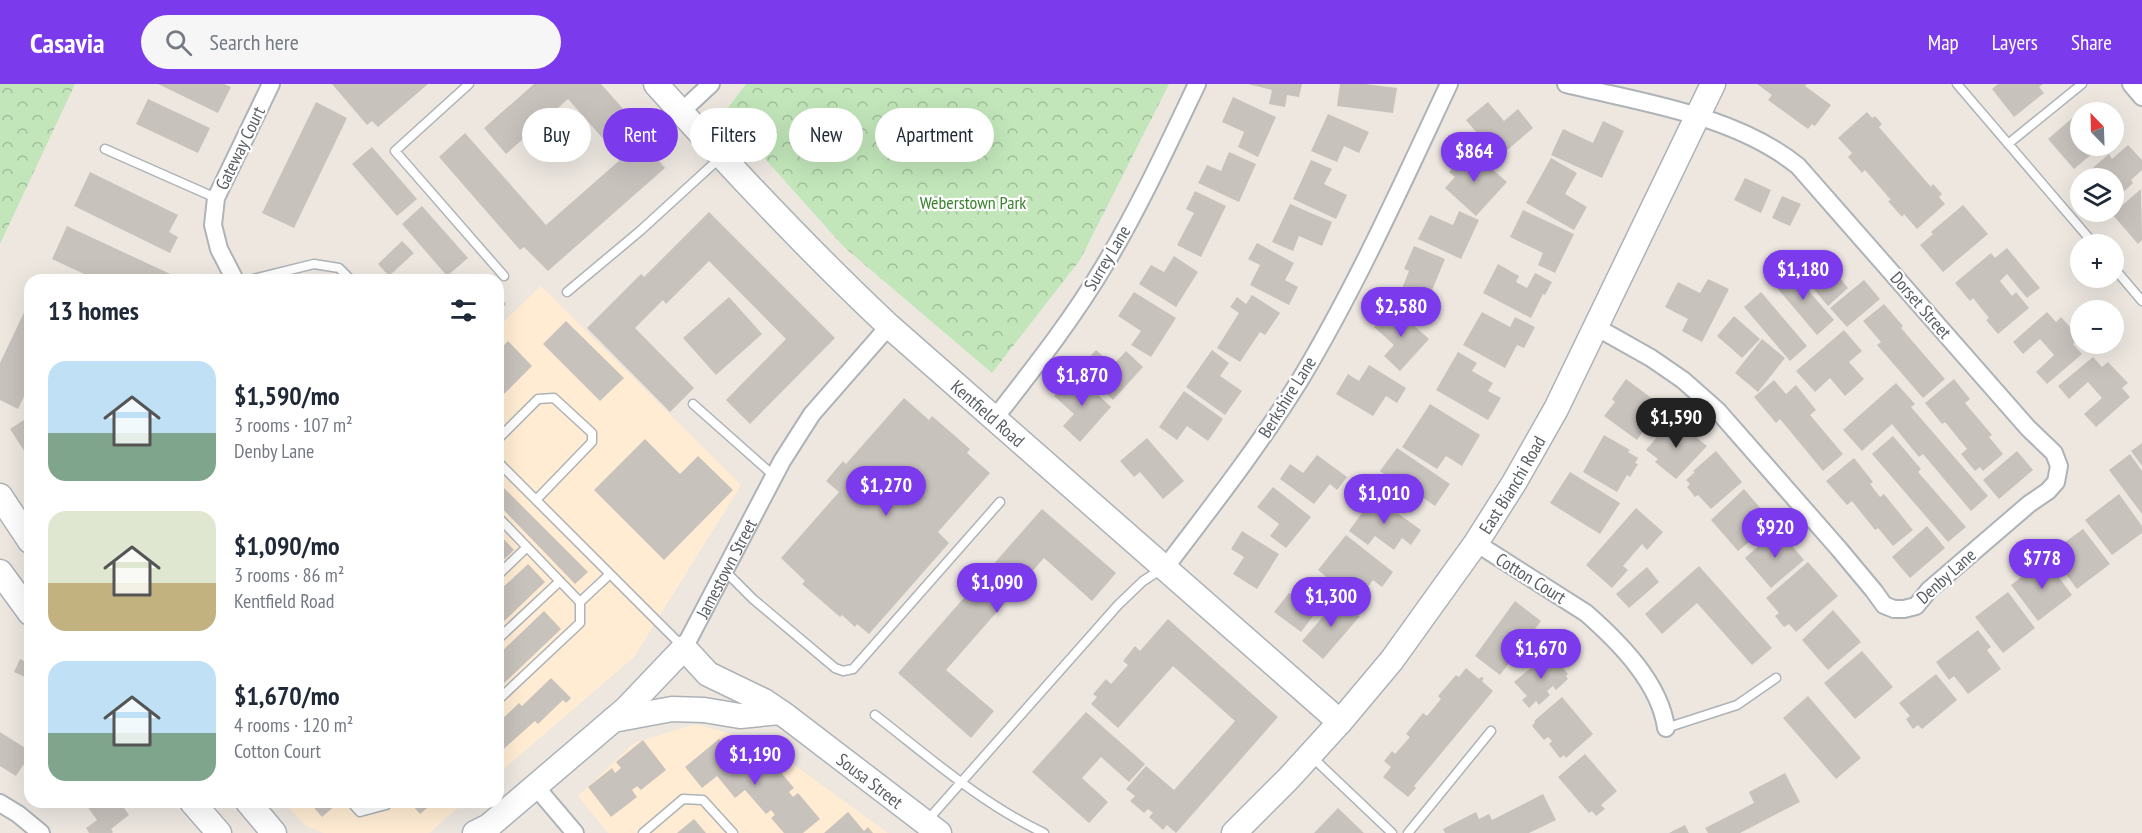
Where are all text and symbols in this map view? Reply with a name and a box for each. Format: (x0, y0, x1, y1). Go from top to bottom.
search box (141, 15, 561, 69)
text: Casavia (30, 24, 105, 61)
icon: search (162, 26, 195, 59)
text: Search here (210, 28, 299, 56)
text: Map (1928, 29, 1959, 56)
text: Layers (1992, 29, 2038, 56)
text: Share (2071, 29, 2112, 56)
north arrow (2070, 102, 2124, 156)
map controls (2070, 102, 2124, 354)
street label: Gateway Court (210, 103, 270, 193)
chip: Buy (522, 108, 591, 162)
chip: Rent (603, 108, 678, 162)
chip: Filters (690, 108, 777, 162)
chip: New (789, 108, 863, 162)
chip: Apartment (875, 108, 994, 162)
pin: $864 (1438, 132, 1510, 183)
text: $864 (1455, 138, 1493, 164)
button: layers (2070, 168, 2124, 222)
park label: Weberstown Park (920, 191, 1026, 214)
street label: Surrey Lane (1079, 221, 1135, 295)
button: + (2070, 234, 2124, 288)
pin: $1,180 (1754, 250, 1852, 301)
text: $1,180 (1777, 256, 1829, 282)
street label: Dorset Street (1886, 267, 1957, 343)
pin: $2,580 (1352, 287, 1450, 338)
text: $2,580 (1375, 293, 1427, 319)
text: 13 homes (48, 294, 139, 327)
icon: filters (447, 294, 480, 327)
button: − (2070, 300, 2124, 354)
street label: Berkshire Lane (1253, 352, 1321, 442)
pin: $1,870 (1033, 356, 1131, 407)
text: $1,870 (1056, 362, 1108, 388)
street label: Kentfield Road (947, 375, 1030, 452)
text: $1,590/mo (234, 379, 340, 412)
icon: home (96, 385, 168, 457)
pin: $1,590 (1627, 398, 1725, 449)
text: $1,590 (1650, 404, 1702, 430)
text: 3 rooms · 107 m² (234, 412, 353, 438)
street label: East Bianchi Road (1473, 432, 1550, 538)
text: Denby Lane (234, 438, 314, 464)
pin: $1,270 (837, 466, 935, 517)
text: $1,270 (860, 472, 912, 498)
pin: $1,010 (1335, 474, 1433, 525)
text: $1,010 (1358, 480, 1410, 506)
pin: $920 (1739, 508, 1811, 559)
text: $920 (1756, 514, 1794, 540)
street label: Jamestown Street (690, 515, 761, 623)
text: $1,090/mo (234, 529, 340, 562)
icon: home (96, 535, 168, 607)
pin: $778 (2006, 539, 2078, 590)
street label: Denby Lane (1911, 543, 1981, 609)
text: $778 (2023, 545, 2061, 571)
street label: Cotton Court (1492, 547, 1570, 609)
text: 3 rooms · 86 m² (234, 562, 344, 588)
pin: $1,090 (948, 563, 1046, 614)
text: $1,090 (971, 569, 1023, 595)
pin: $1,300 (1282, 577, 1380, 628)
text: $1,300 (1305, 583, 1357, 609)
text: Kentfield Road (234, 588, 334, 614)
pin: $1,670 (1492, 629, 1590, 680)
text: $1,670 (1515, 635, 1567, 661)
text: $1,670/mo (234, 679, 340, 712)
icon: home (96, 685, 168, 757)
text: 4 rooms · 120 m² (234, 712, 353, 738)
pin: $1,190 (706, 735, 804, 786)
text: Cotton Court (234, 738, 321, 764)
text: $1,190 (729, 741, 781, 767)
street label: Sousa Street (832, 748, 908, 813)

